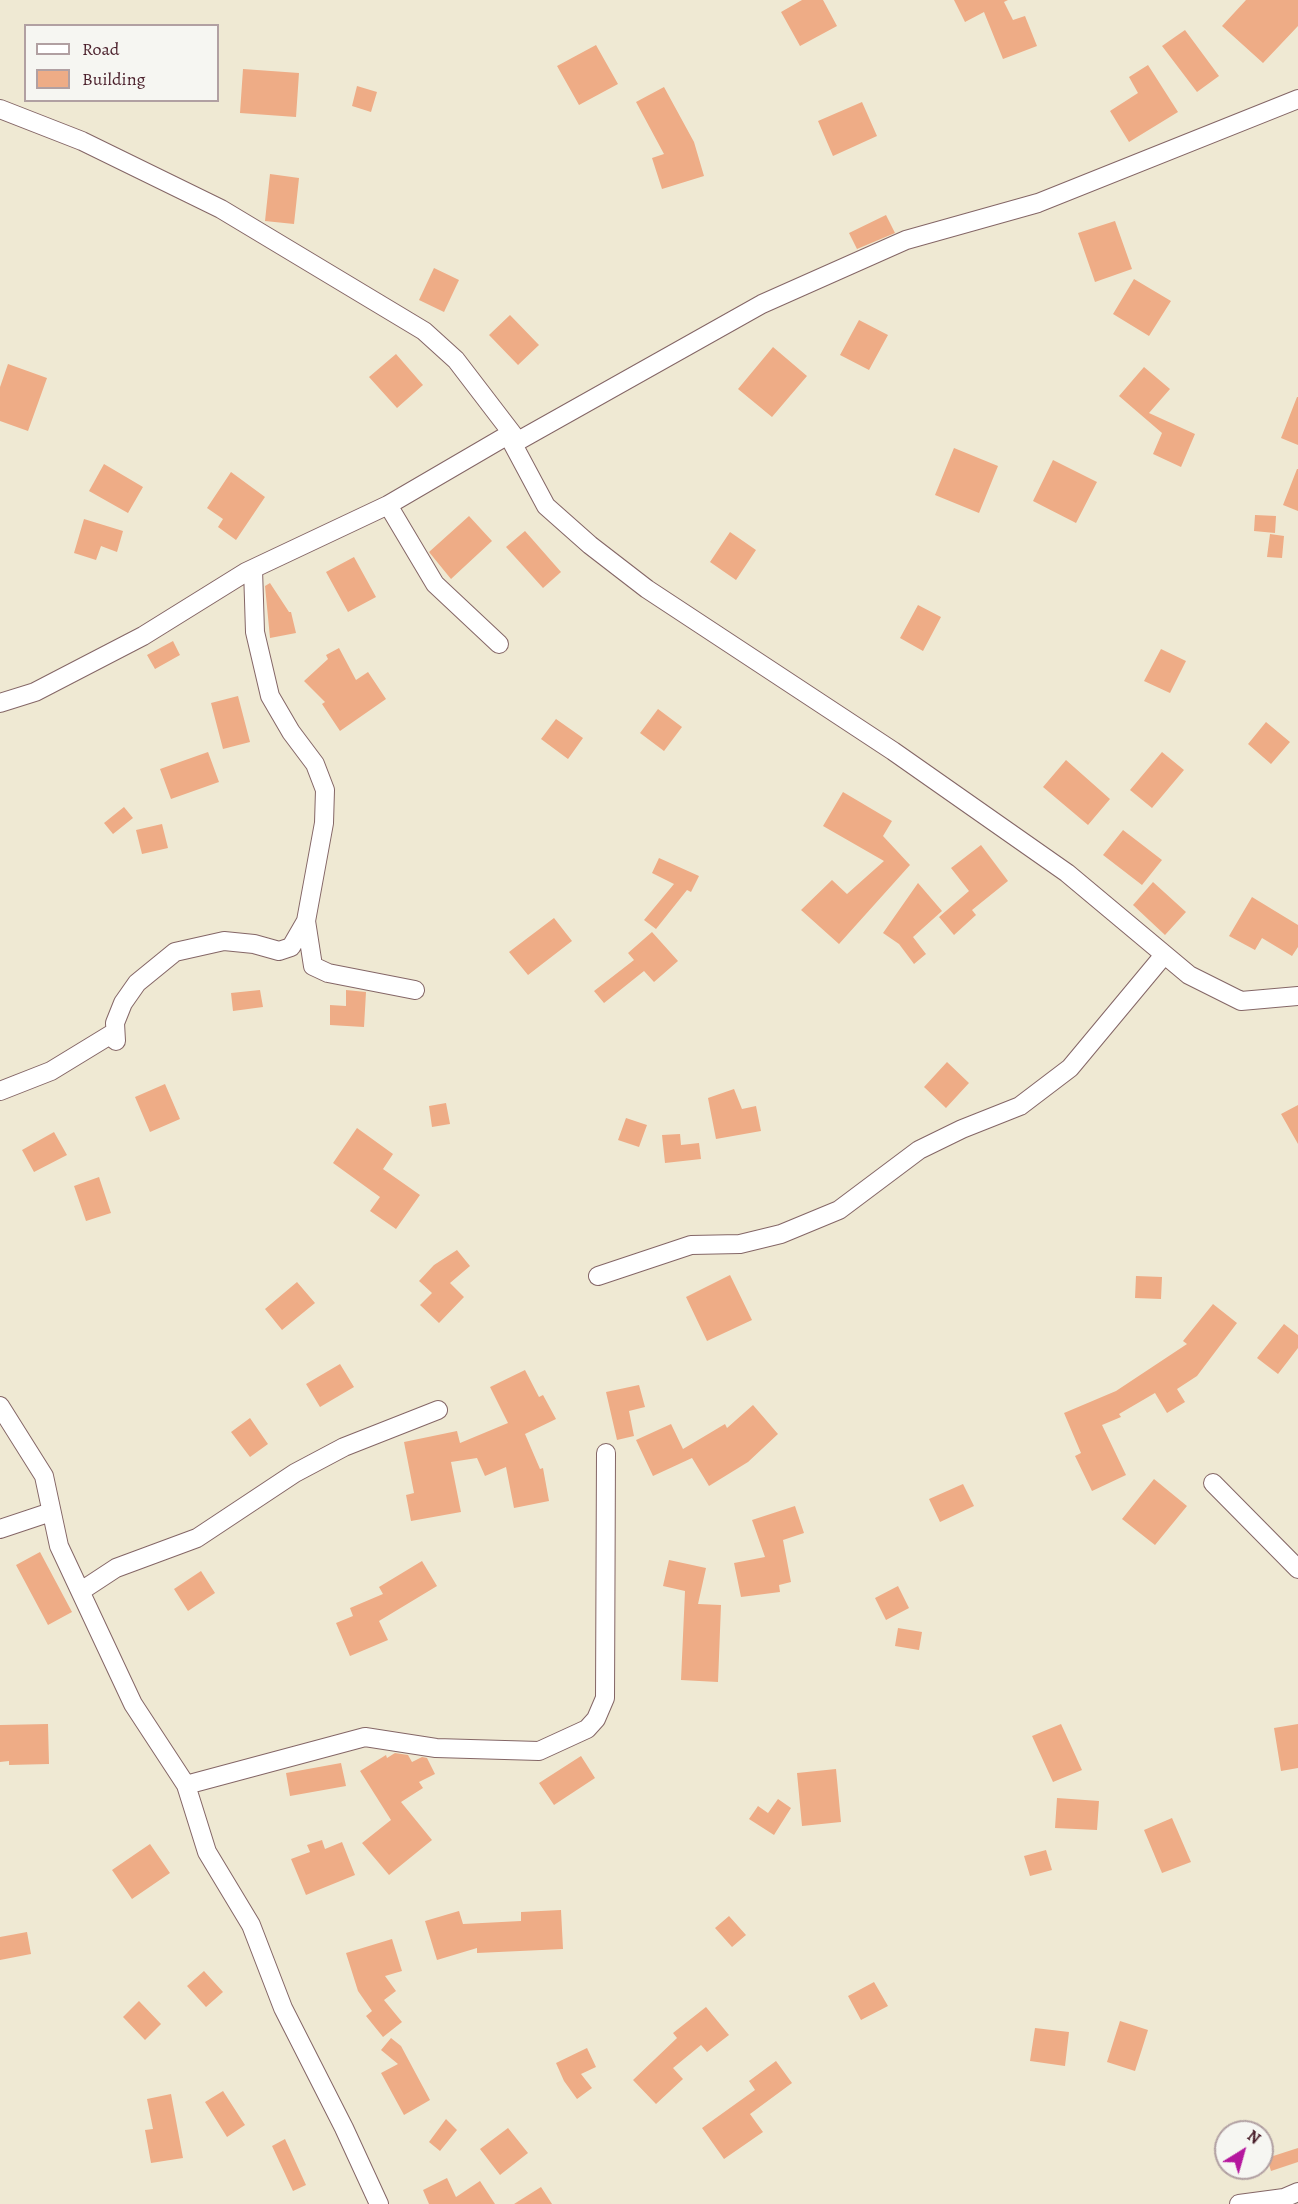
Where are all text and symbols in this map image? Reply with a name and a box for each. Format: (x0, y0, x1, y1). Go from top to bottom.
legend (24, 24, 219, 102)
text: Road (82, 37, 119, 61)
text: Building (82, 67, 146, 91)
north arrow (1214, 2120, 1274, 2180)
text: N (1242, 2125, 1265, 2150)

